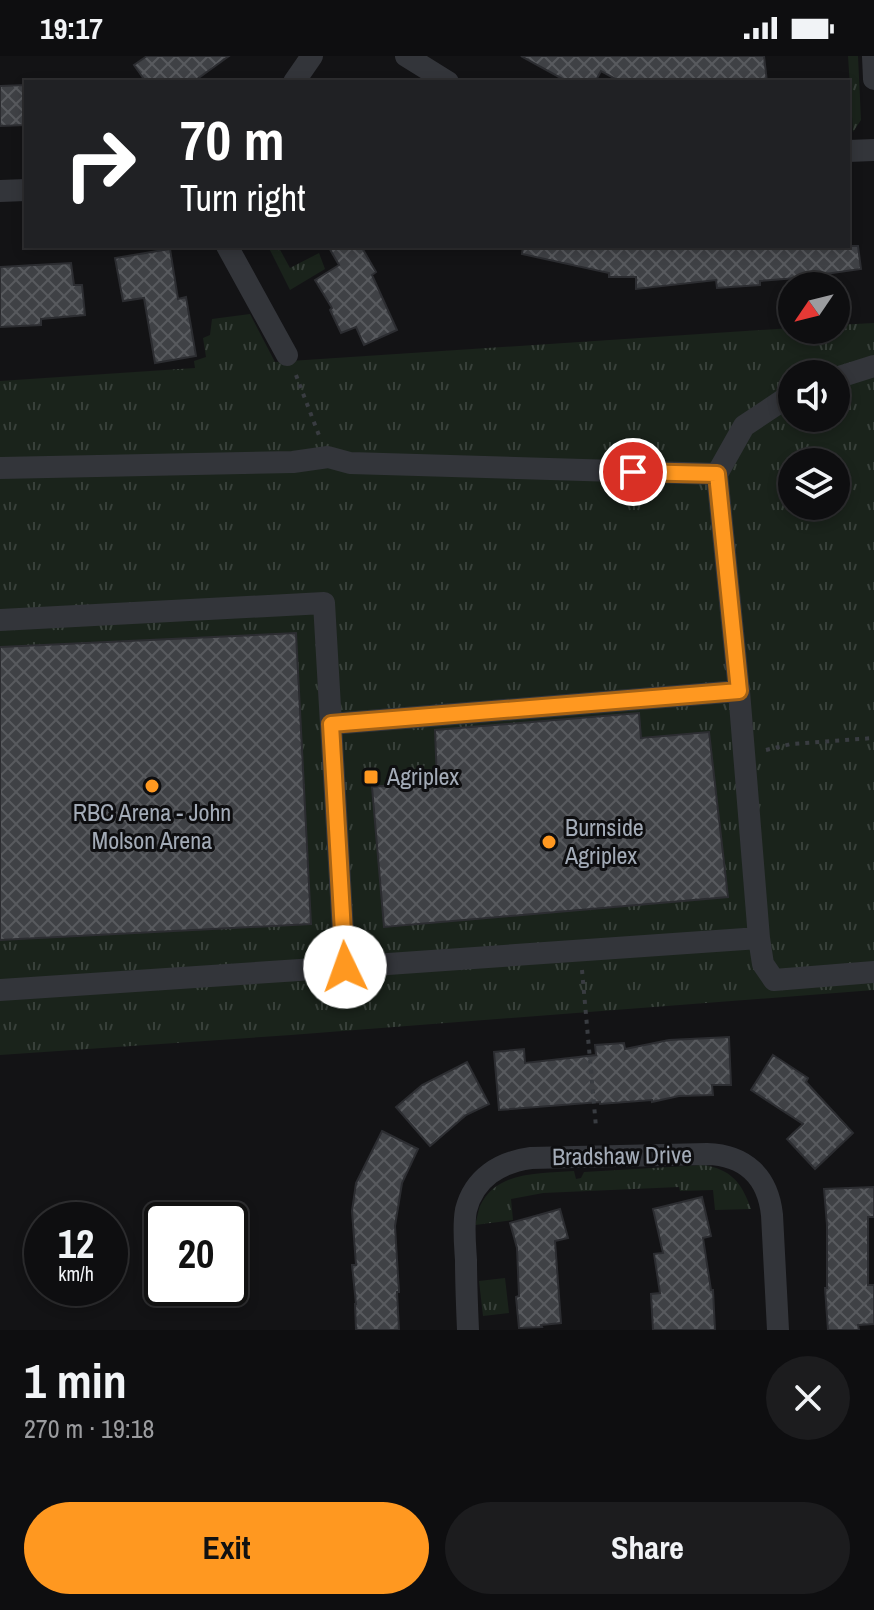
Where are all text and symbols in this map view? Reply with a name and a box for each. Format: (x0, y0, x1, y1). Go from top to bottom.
text: 19:17 (40, 8, 103, 48)
text: 70 m (180, 102, 285, 177)
icon: right (48, 112, 152, 216)
text: Turn right (180, 174, 305, 222)
north arrow (778, 272, 850, 344)
map controls (778, 272, 850, 520)
button: sound (778, 360, 850, 432)
pin (599, 438, 667, 506)
button: layers (778, 448, 850, 520)
icon: arrive (611, 450, 655, 494)
place label: Agriplex (386, 760, 459, 792)
marker: Agriplex (362, 768, 380, 786)
marker: RBC Arena - John Molson Arena (143, 777, 161, 795)
place label: RBC Arena - John Molson Arena (73, 796, 231, 856)
place label: Burnside Agriplex (564, 811, 644, 871)
marker: Burnside Agriplex (540, 833, 558, 851)
position arrow (303, 925, 387, 1009)
street label: Bradshaw Drive (552, 1138, 692, 1172)
speed limit sign: 20 (144, 1202, 248, 1306)
text: 12 (58, 1217, 94, 1270)
text: km/h (58, 1260, 94, 1287)
text: 1 min (24, 1348, 127, 1413)
button: close (766, 1356, 850, 1440)
text: 270 m · 19:18 (24, 1411, 154, 1446)
button: Exit (24, 1502, 429, 1594)
button: Share (445, 1502, 850, 1594)

